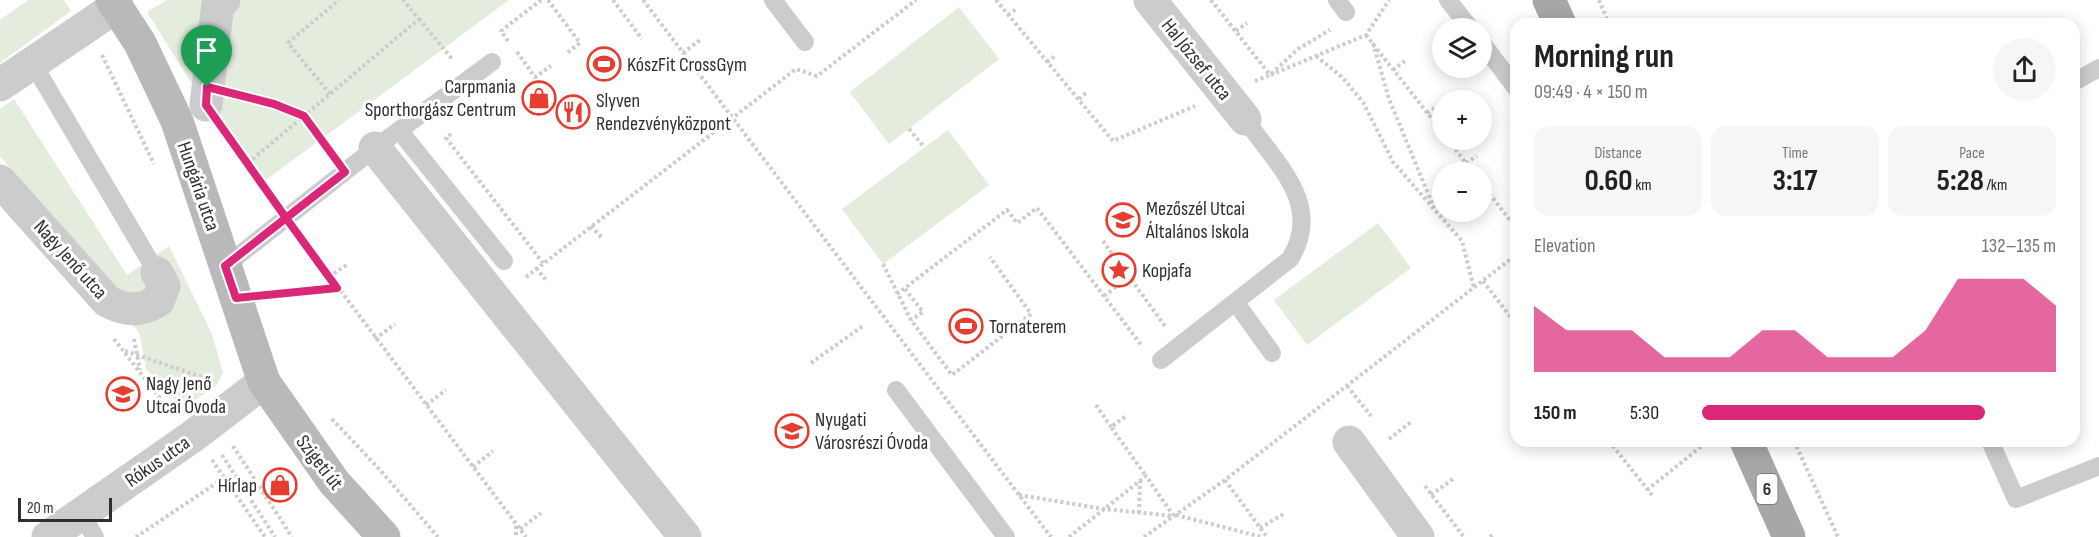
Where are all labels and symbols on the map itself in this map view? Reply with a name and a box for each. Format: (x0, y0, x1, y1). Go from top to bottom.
street label: Hal József utca (1156, 14, 1236, 105)
pin (181, 25, 232, 87)
sports icon: KószFit CrossGym (586, 46, 622, 82)
place label: KószFit CrossGym (627, 53, 747, 77)
place label: Carpmania Sporthorgász Centrum (365, 75, 516, 122)
shop icon: Carpmania Sporthorgász Centrum (521, 80, 557, 116)
place label: Slyven Rendezvényközpont (596, 89, 731, 136)
restaurant icon: Slyven Rendezvényközpont (555, 94, 591, 130)
street label: Hungária utca (172, 139, 224, 234)
place label: Mezőszél Utcai Általános Iskola (1145, 197, 1249, 244)
school or university icon: Mezőszél Utcai Általános Iskola (1105, 202, 1141, 238)
street label: Nagy Jenő utca (28, 215, 112, 304)
place icon: Kopjafa (1101, 252, 1137, 288)
place label: Kopjafa (1142, 259, 1192, 283)
sports icon: Tornaterem (948, 308, 984, 344)
place label: Tornaterem (989, 315, 1066, 339)
place label: Nagy Jenő Utcai Óvoda (146, 372, 226, 419)
school or university icon: Nagy Jenő Utcai Óvoda (105, 376, 141, 412)
place label: Nyugati Városrészi Óvoda (815, 408, 928, 455)
school or university icon: Nyugati Városrészi Óvoda (774, 413, 810, 449)
street label: Szigeti út (290, 430, 348, 495)
street label: Rókus utca (121, 431, 195, 493)
shop icon: Hírlap (262, 467, 298, 503)
place label: Hírlap (218, 474, 257, 498)
road number: 6 (1756, 474, 1778, 504)
scale bar (18, 495, 112, 522)

